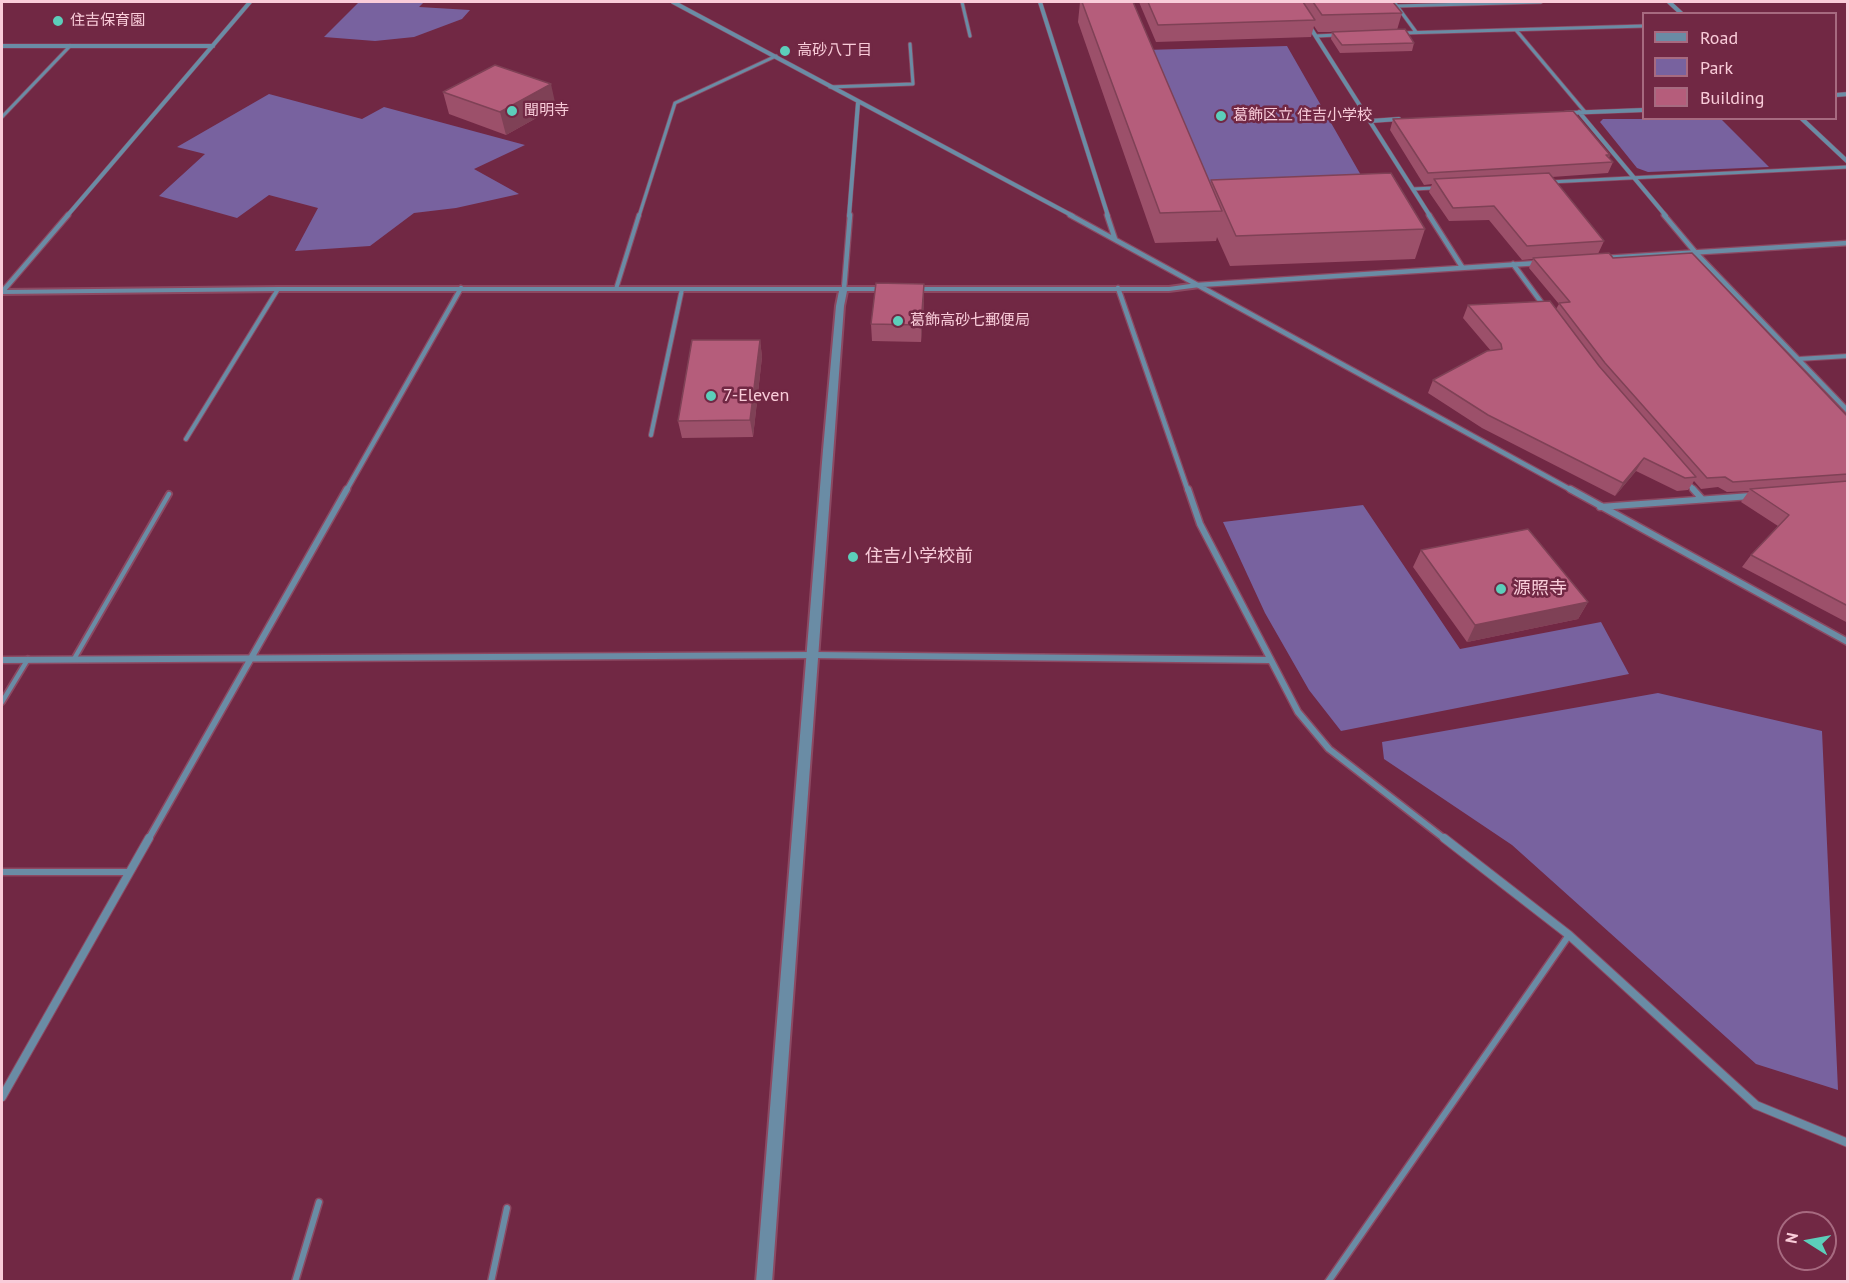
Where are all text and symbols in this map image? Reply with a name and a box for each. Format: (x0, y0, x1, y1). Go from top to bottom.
place label: 住吉保育園 (70, 12, 145, 30)
legend (1642, 12, 1837, 120)
marker: 住吉保育園 (51, 14, 65, 28)
text: Road (1700, 26, 1738, 49)
place label: 高砂八丁目 (797, 42, 872, 60)
marker: 高砂八丁目 (778, 44, 792, 58)
text: Park (1700, 56, 1733, 79)
text: Building (1700, 86, 1764, 109)
place label: 聞明寺 (524, 102, 569, 120)
marker: 聞明寺 (505, 104, 519, 118)
place label: 葛飾区立 住吉小学校 (1233, 107, 1372, 125)
marker: 葛飾区立 住吉小学校 (1214, 109, 1228, 123)
place label: 葛飾高砂七郵便局 (910, 312, 1030, 330)
marker: 葛飾高砂七郵便局 (891, 314, 905, 328)
place label: 7-Eleven (723, 385, 789, 407)
marker: 7-Eleven (704, 389, 718, 403)
place label: 住吉小学校前 (865, 546, 973, 568)
marker: 住吉小学校前 (846, 550, 860, 564)
place label: 源照寺 (1513, 578, 1567, 600)
marker: 源照寺 (1494, 582, 1508, 596)
north arrow (1777, 1211, 1837, 1271)
text: N (1780, 1231, 1802, 1245)

